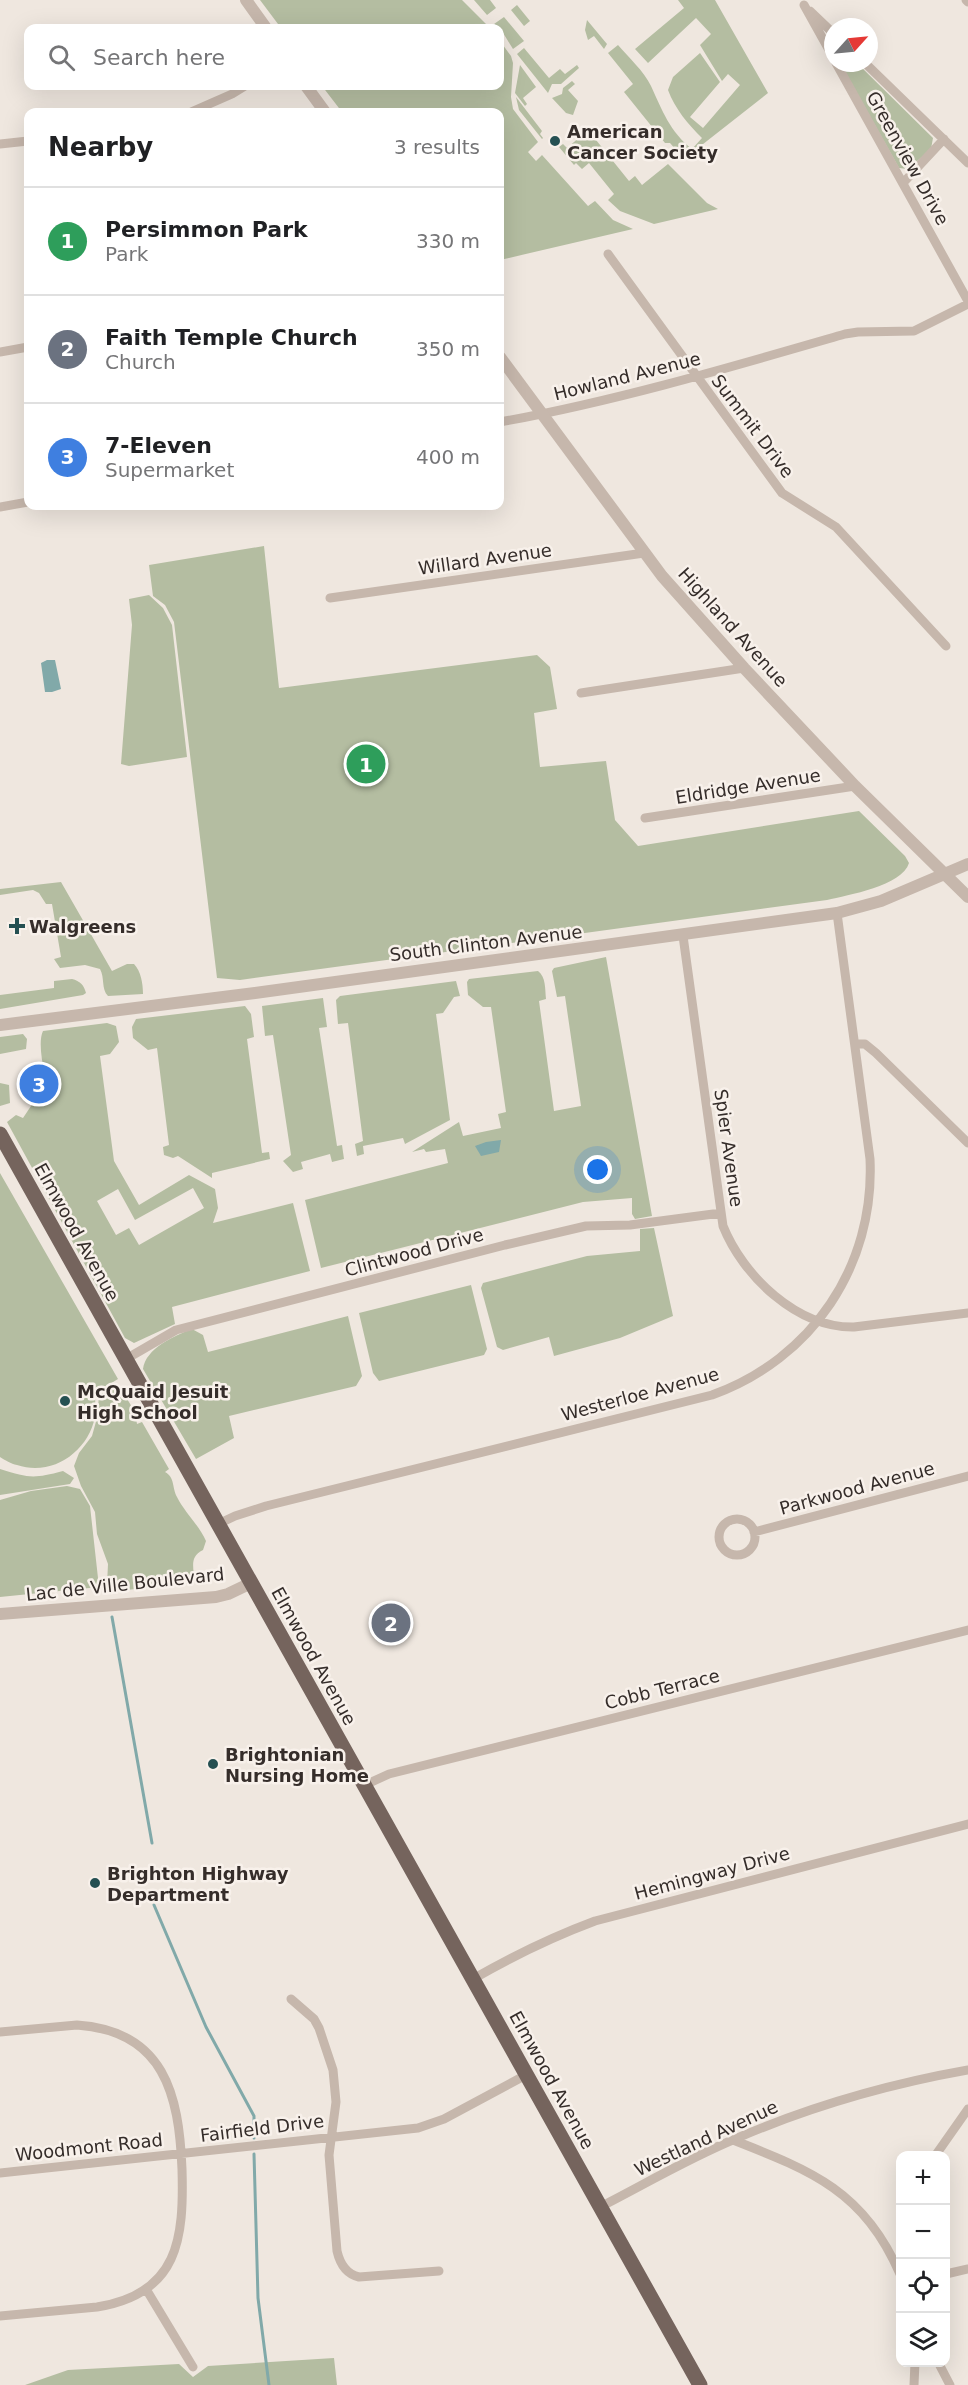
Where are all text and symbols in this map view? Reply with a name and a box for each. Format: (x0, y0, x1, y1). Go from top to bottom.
north arrow (824, 18, 878, 72)
search box (24, 24, 504, 90)
icon: search (45, 41, 78, 74)
text: Search here (93, 45, 225, 70)
street label: Greenview Drive (863, 87, 953, 229)
place label: American Cancer Society (567, 121, 718, 163)
text: Nearby (48, 132, 153, 162)
marker: American Cancer Society (548, 134, 562, 148)
text: 3 results (394, 135, 480, 159)
text: Persimmon Park (105, 217, 308, 242)
text: 1 (61, 229, 74, 253)
text: 330 m (416, 229, 480, 253)
text: Park (105, 242, 148, 266)
text: Faith Temple Church (105, 325, 358, 350)
text: 2 (61, 337, 74, 361)
text: 350 m (416, 337, 480, 361)
street label: Howland Avenue (551, 348, 703, 404)
text: Church (105, 350, 176, 374)
street label: Summit Drive (707, 370, 799, 482)
text: 7-Eleven (105, 433, 212, 458)
text: 3 (61, 445, 74, 469)
text: 400 m (416, 445, 480, 469)
text: Supermarket (105, 458, 234, 482)
street label: Willard Avenue (417, 539, 553, 579)
street label: Highland Avenue (674, 563, 792, 691)
pin: 1 (346, 742, 386, 786)
street label: Eldridge Avenue (674, 764, 822, 808)
place label: Walgreens (29, 916, 136, 937)
marker: Walgreens (10, 919, 24, 933)
street label: South Clinton Avenue (388, 921, 584, 965)
pin: 3 (20, 1062, 58, 1106)
street label: Spier Avenue (710, 1088, 748, 1208)
your location (583, 1155, 612, 1184)
street label: Elmwood Avenue (30, 1159, 124, 1305)
street label: Clintwood Drive (342, 1223, 486, 1281)
street label: Westerloe Avenue (559, 1363, 721, 1425)
place label: McQuaid Jesuit High School (77, 1381, 229, 1423)
marker: McQuaid Jesuit High School (58, 1394, 72, 1408)
street label: Parkwood Avenue (777, 1457, 937, 1519)
street label: Lac de Ville Boulevard (25, 1563, 225, 1605)
street label: Elmwood Avenue (267, 1583, 361, 1729)
pin: 2 (372, 1600, 410, 1646)
street label: Cobb Terrace (602, 1665, 722, 1713)
place label: Brightonian Nursing Home (225, 1744, 369, 1786)
marker: Brightonian Nursing Home (206, 1757, 220, 1771)
street label: Hemingway Drive (632, 1842, 792, 1904)
place label: Brighton Highway Department (107, 1863, 289, 1905)
marker: Brighton Highway Department (88, 1876, 102, 1890)
street label: Elmwood Avenue (505, 2007, 599, 2153)
street label: Westland Avenue (631, 2096, 781, 2180)
street label: Fairfield Drive (199, 2110, 325, 2146)
street label: Woodmont Road (14, 2129, 164, 2165)
map controls (896, 2151, 950, 2367)
button: + (896, 2151, 950, 2205)
button: − (896, 2205, 950, 2259)
button: locate (896, 2259, 950, 2313)
button: layers (896, 2313, 950, 2367)

